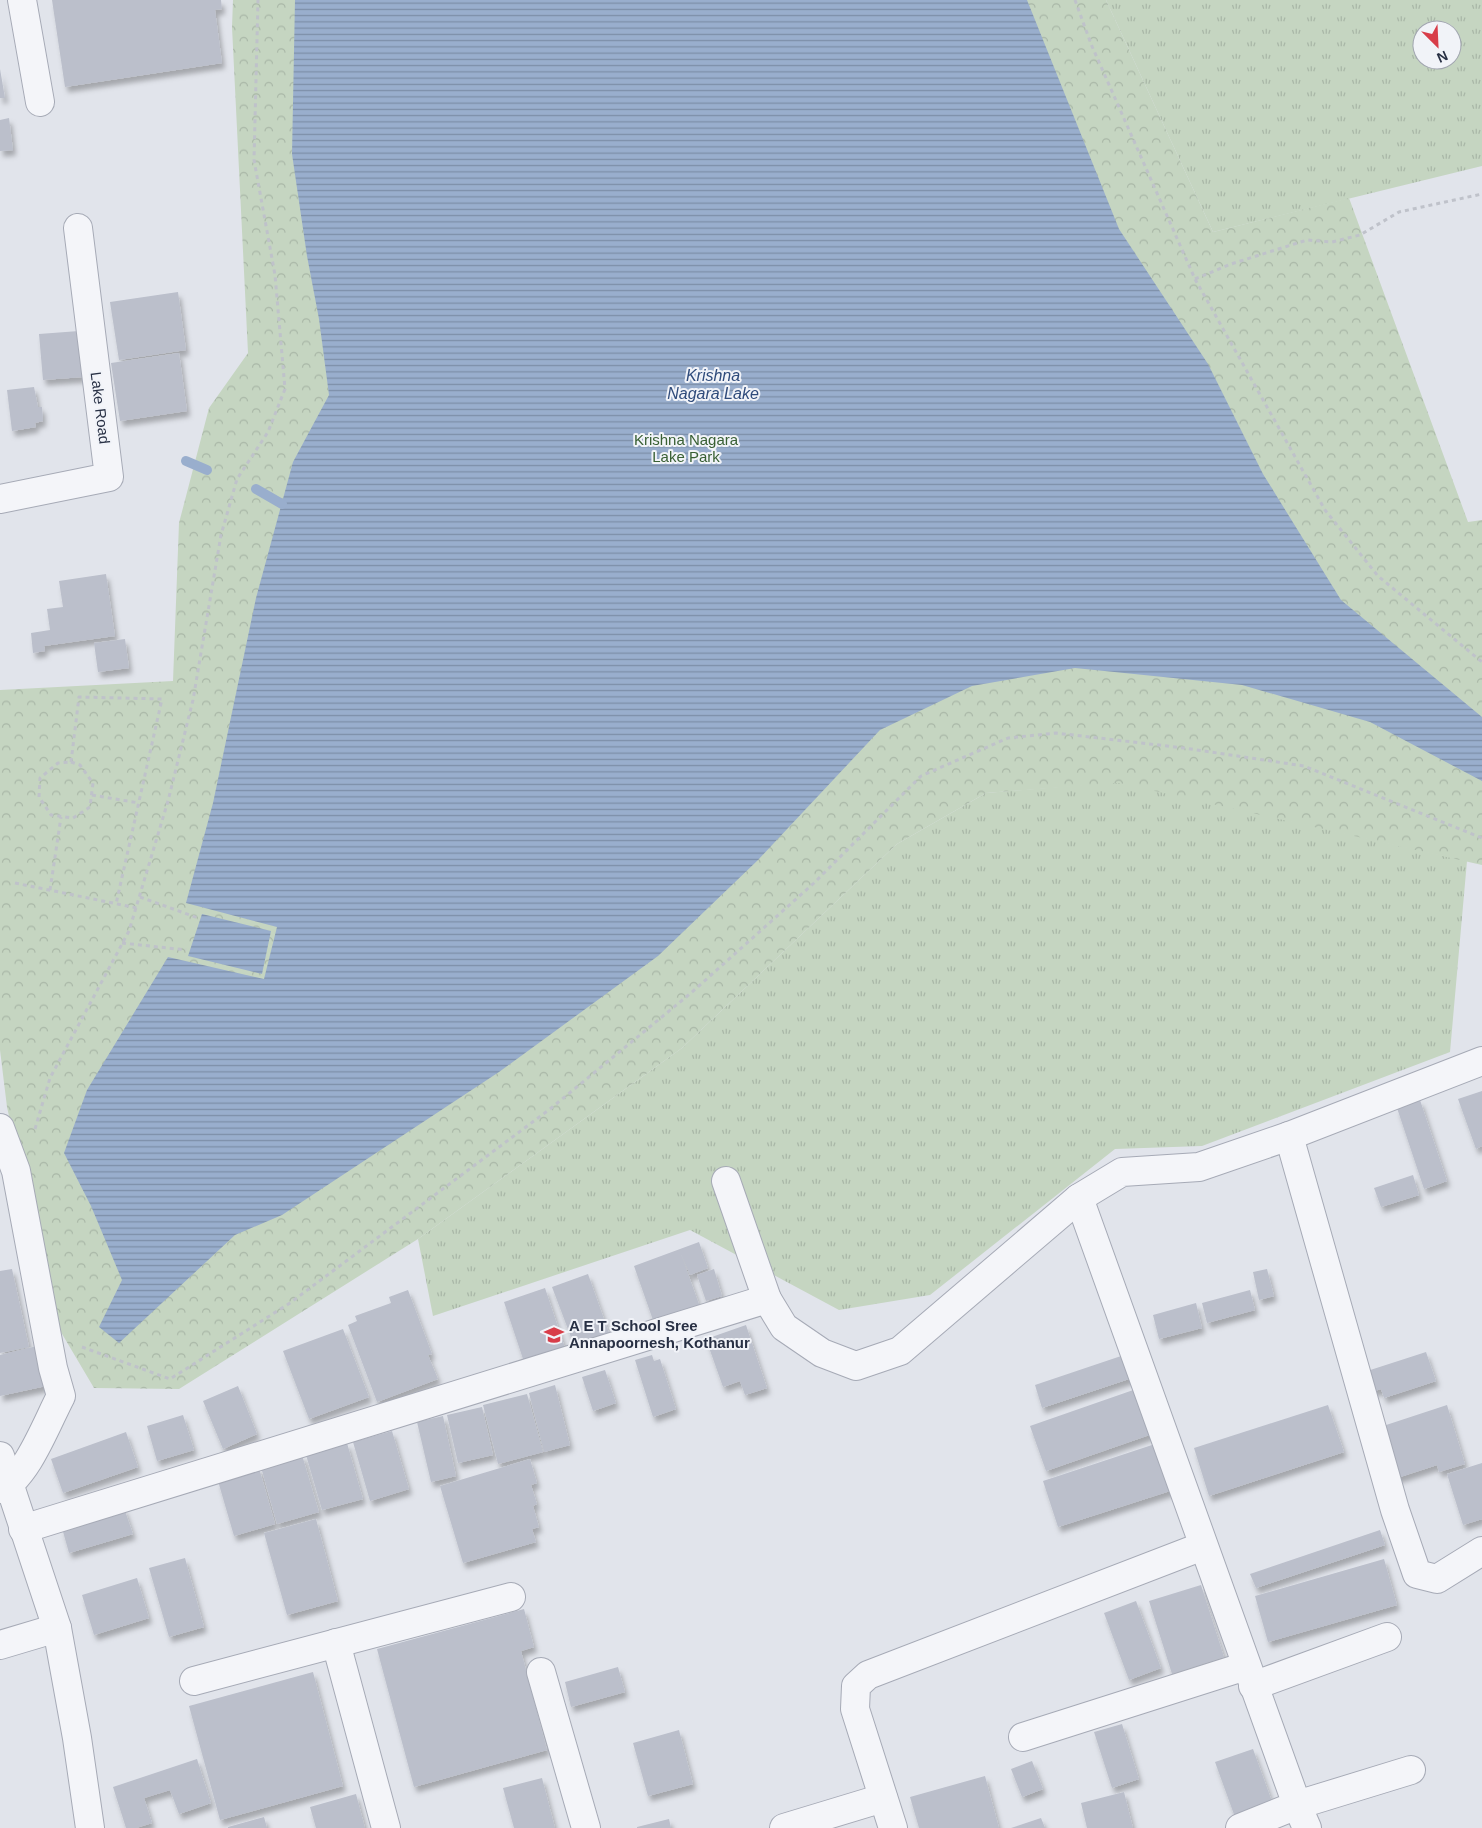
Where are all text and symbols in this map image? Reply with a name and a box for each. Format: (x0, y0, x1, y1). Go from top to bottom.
north arrow (1412, 20, 1462, 70)
text: N (1434, 48, 1450, 66)
water label: Krishna Nagara Lake (667, 367, 759, 402)
street label: Lake Road (88, 371, 113, 445)
park label: Krishna Nagara Lake Park (634, 431, 739, 465)
place label: A E T School Sree Annapoornesh, Kothanur (569, 1317, 750, 1351)
school or university icon: A E T School Sree Annapoornesh, Kothanur (543, 1324, 565, 1346)

